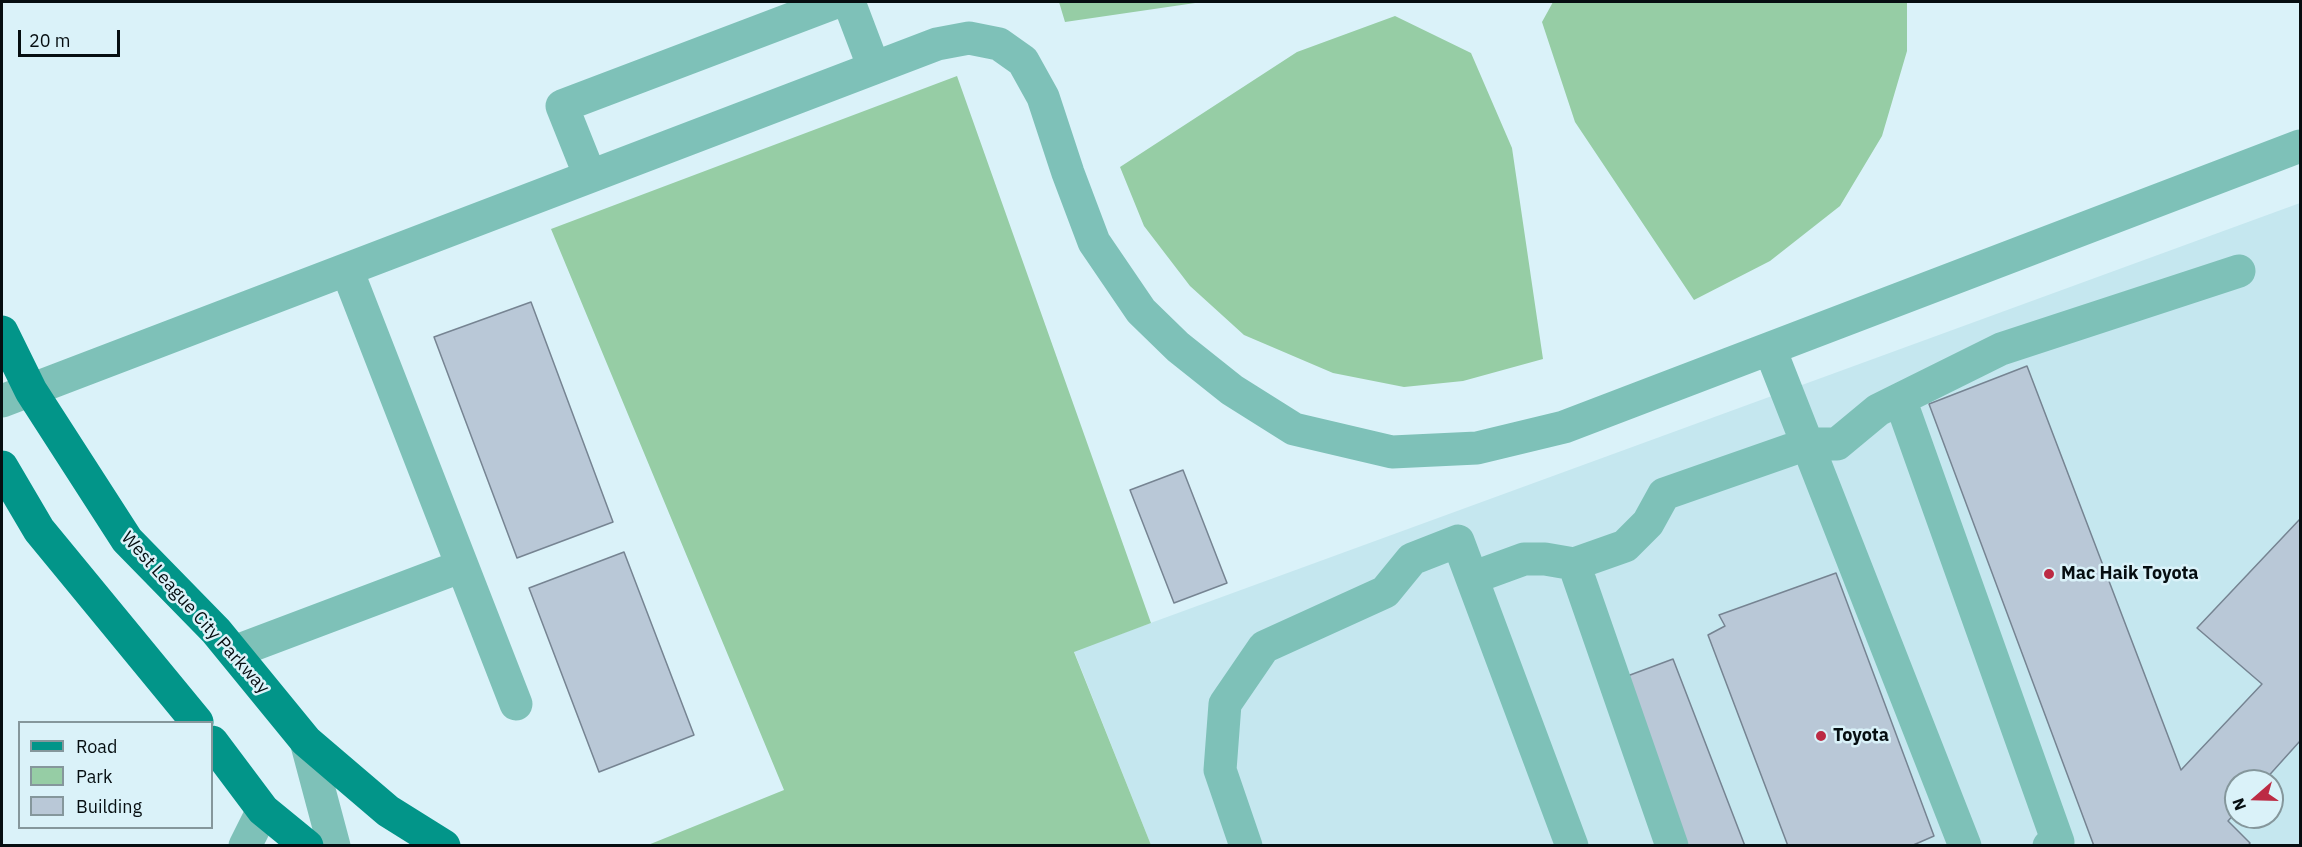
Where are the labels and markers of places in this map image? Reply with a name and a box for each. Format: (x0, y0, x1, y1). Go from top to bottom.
place label: Mac Haik Toyota (2061, 563, 2199, 585)
marker: Mac Haik Toyota (2042, 567, 2056, 581)
place label: Toyota (1833, 725, 1889, 747)
marker: Toyota (1814, 729, 1828, 743)

